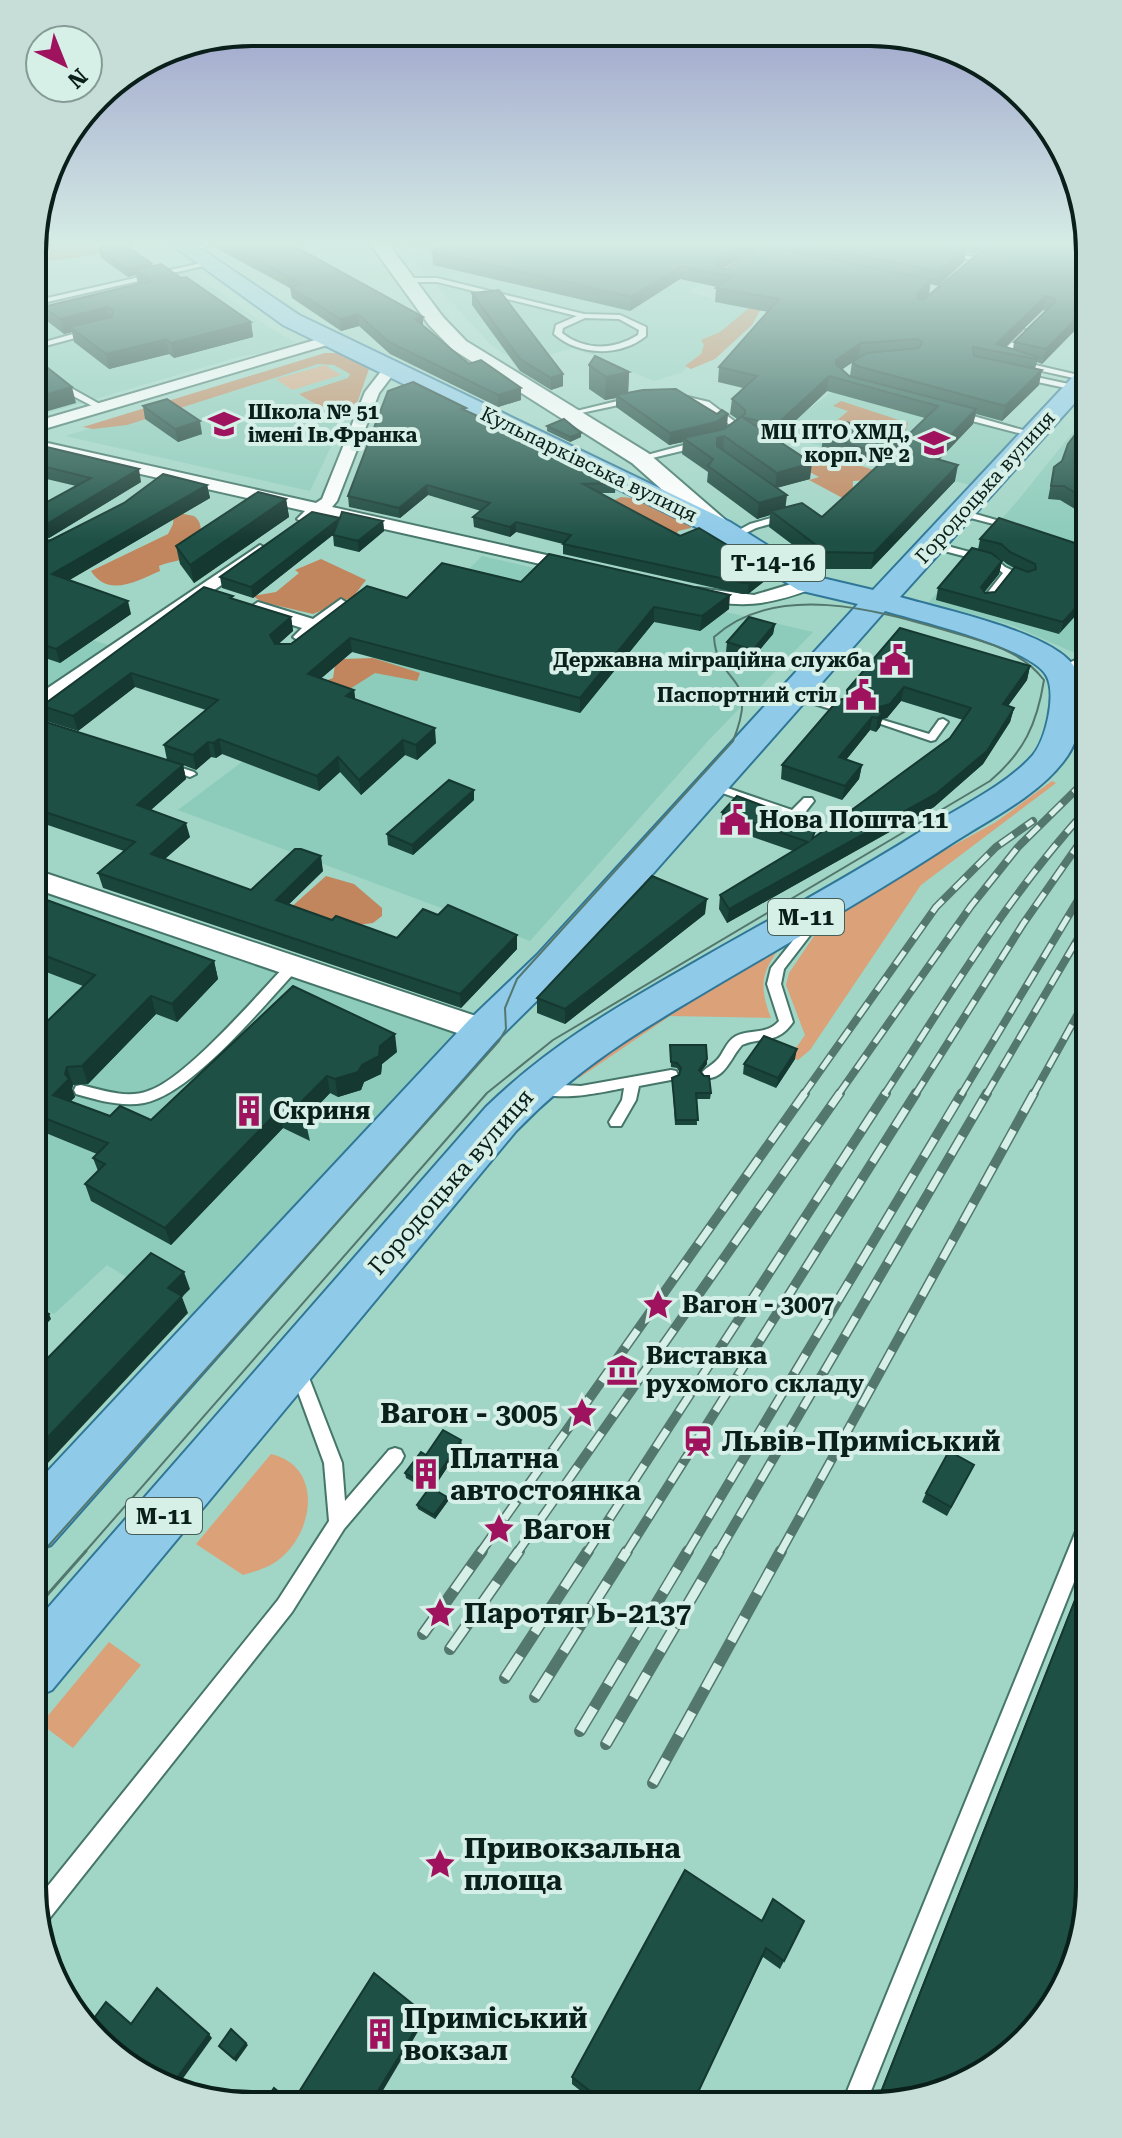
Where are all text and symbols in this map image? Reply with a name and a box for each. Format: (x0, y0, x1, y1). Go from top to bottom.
north arrow (24, 24, 104, 104)
text: N (63, 63, 92, 93)
place label: Школа № 51 імені Ів.Франка (248, 400, 418, 447)
street label: Кульпарківська вулиця (477, 401, 701, 527)
street label: Городоцька вулиця (910, 406, 1060, 568)
school or university icon: Школа № 51 імені Ів.Франка (207, 407, 241, 441)
place label: МЦ ПТО ХМД, корп. № 2 (761, 420, 910, 467)
school or university icon: МЦ ПТО ХМД, корп. № 2 (917, 426, 951, 460)
road number: Т-14-16 (721, 545, 825, 581)
public building icon: Державна міграційна служба (878, 643, 912, 677)
place label: Державна міграційна служба (553, 648, 871, 672)
public building icon: Паспортний стіл (844, 678, 878, 712)
place label: Паспортний стіл (657, 683, 837, 707)
public building icon: Нова Пошта 11 (718, 803, 752, 837)
place label: Нова Пошта 11 (759, 806, 948, 834)
road number: М-11 (768, 899, 844, 935)
street label: Городоцька вулиця (363, 1084, 539, 1280)
building icon: Скриня (232, 1094, 266, 1128)
place label: Скриня (273, 1097, 370, 1125)
place icon: Вагон - 3007 (641, 1288, 675, 1322)
place label: Вагон - 3007 (682, 1291, 834, 1319)
place label: Виставка рухомого складу (646, 1342, 865, 1398)
museum icon: Виставка рухомого складу (605, 1353, 639, 1387)
place icon: Вагон - 3005 (565, 1396, 599, 1430)
place label: Вагон - 3005 (380, 1397, 558, 1430)
station icon: Львів-Приміський (681, 1424, 715, 1458)
place label: Львів-Приміський (722, 1425, 1001, 1458)
place label: Платна автостоянка (450, 1442, 642, 1507)
building icon: Платна автостоянка (409, 1457, 443, 1491)
road number: М-11 (126, 1498, 202, 1534)
place icon: Вагон (482, 1512, 516, 1546)
place label: Вагон (523, 1513, 611, 1546)
place icon: Паротяг Ь-2137 (423, 1596, 457, 1630)
place label: Паротяг Ь-2137 (464, 1597, 691, 1630)
place label: Привокзальна площа (464, 1832, 681, 1897)
place icon: Привокзальна площа (423, 1847, 457, 1881)
place label: Приміський вокзал (404, 2002, 588, 2067)
building icon: Приміський вокзал (363, 2017, 397, 2051)

